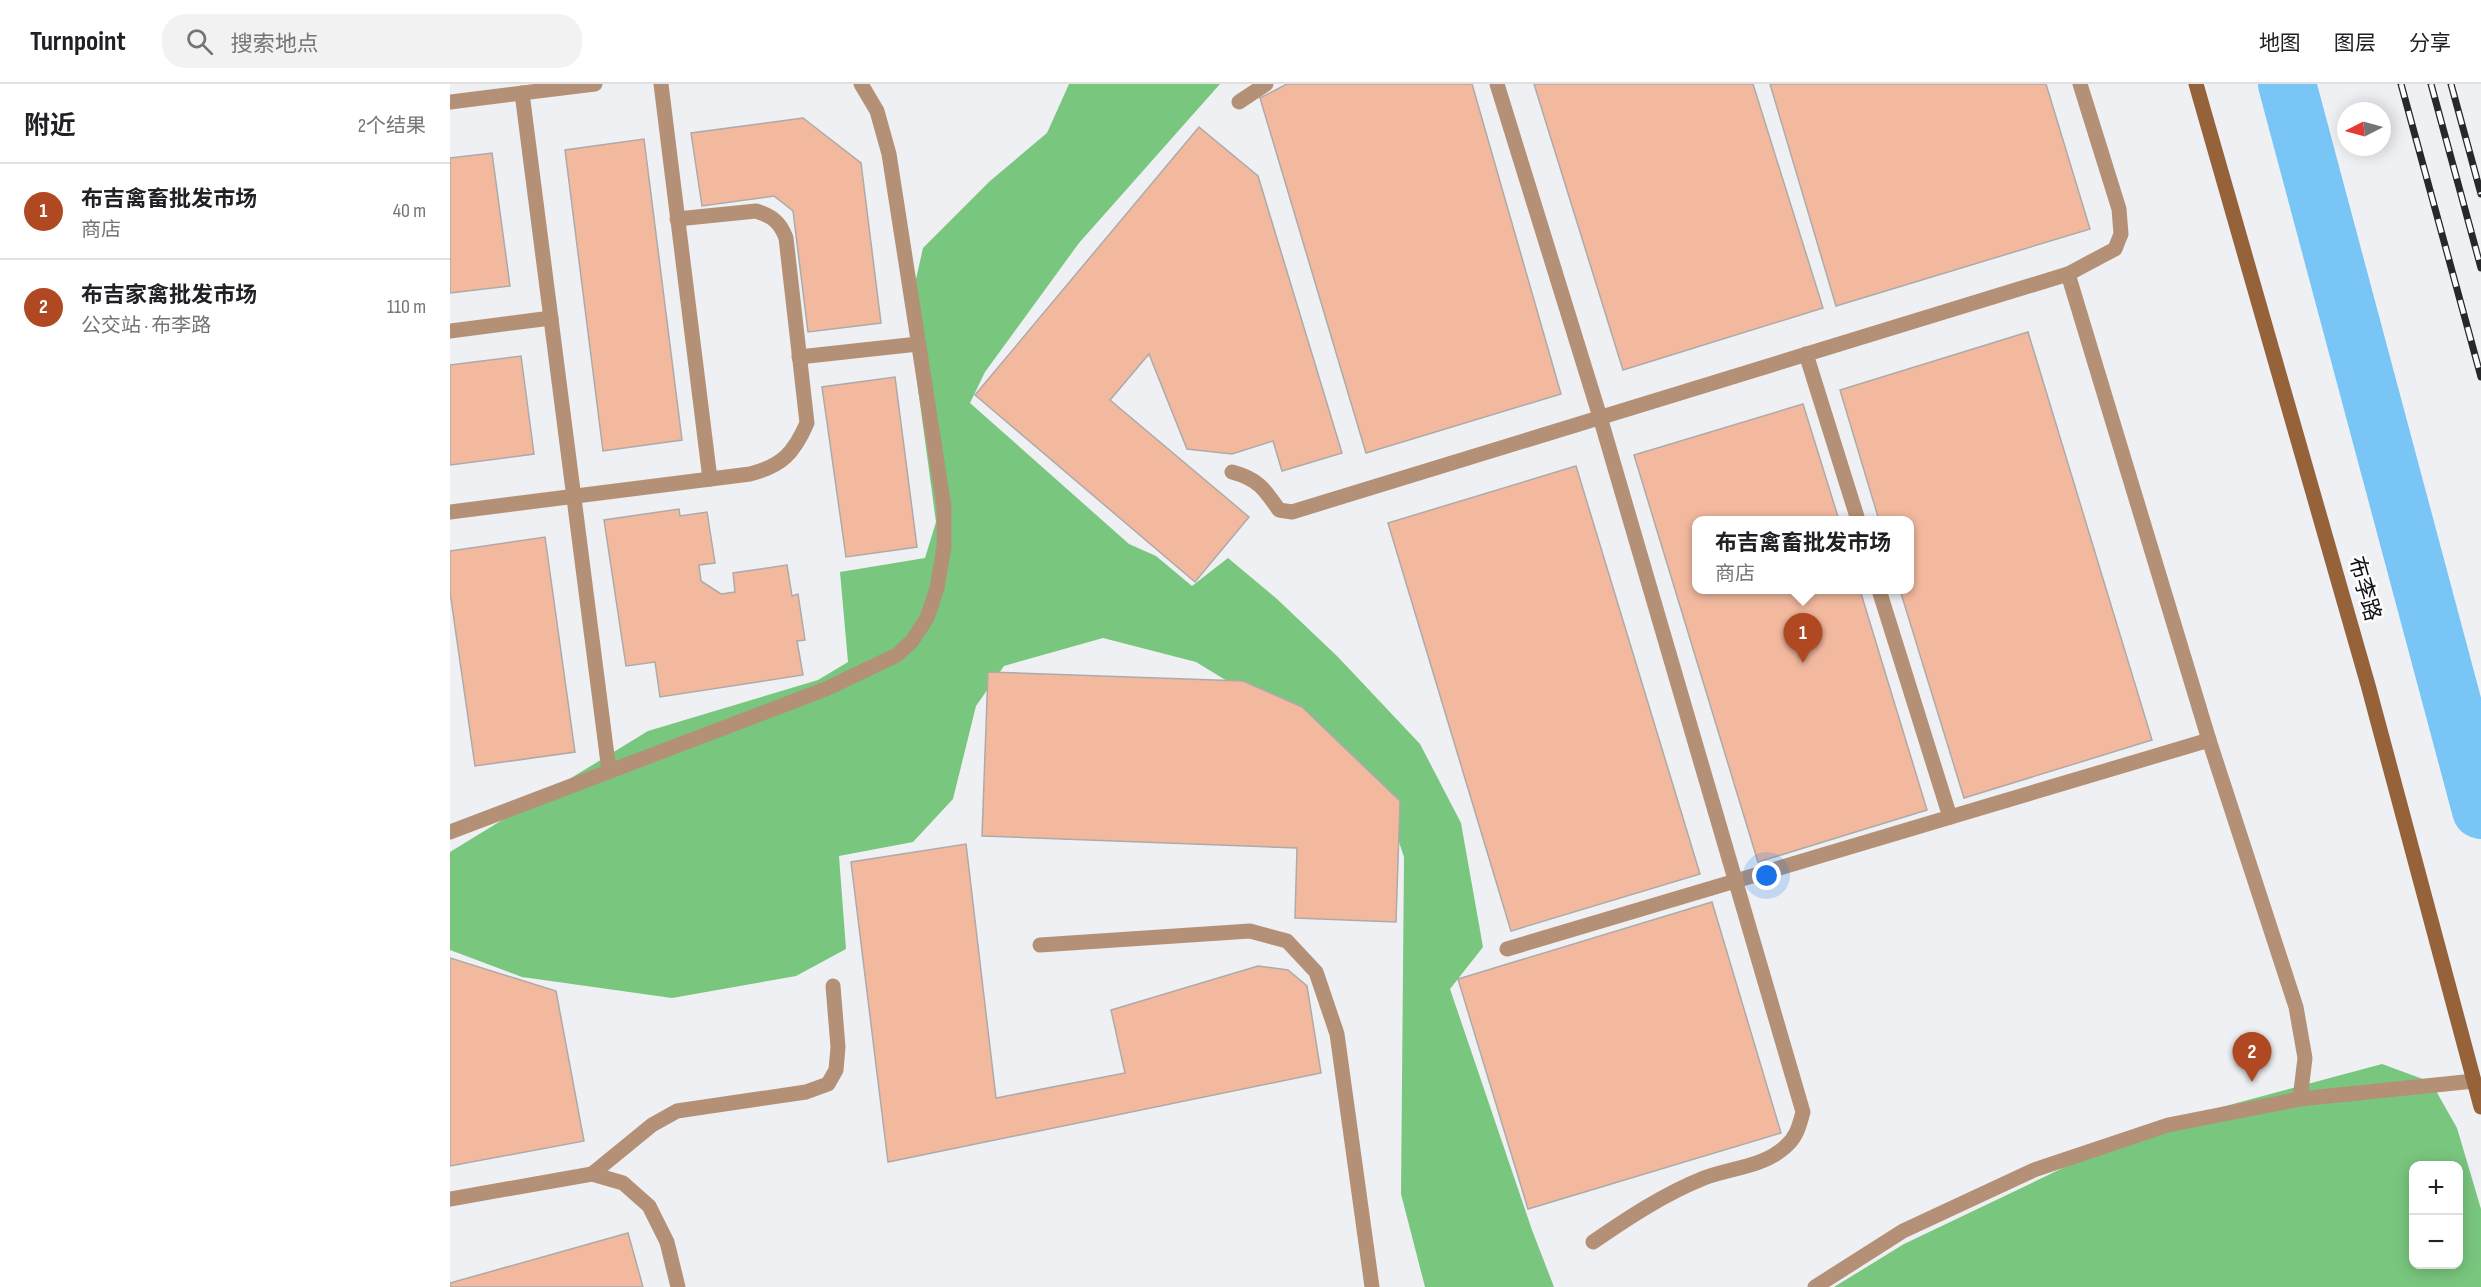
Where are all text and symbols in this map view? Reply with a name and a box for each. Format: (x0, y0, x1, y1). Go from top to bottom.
search box (162, 14, 582, 68)
text: Turnpoint (30, 25, 126, 58)
icon: search (183, 25, 216, 58)
text: 搜索地点 (231, 31, 319, 58)
text: 地图 (2259, 31, 2301, 56)
text: 图层 (2334, 31, 2376, 56)
text: 分享 (2409, 31, 2451, 56)
north arrow (2337, 102, 2391, 156)
text: 附近 (24, 111, 76, 142)
text: 2个结果 (358, 114, 426, 138)
text: 布吉禽畜批发市场 (81, 186, 257, 213)
text: 1 (40, 199, 47, 223)
text: 40 m (393, 199, 426, 223)
text: 商店 (81, 218, 121, 242)
text: 布吉家禽批发市场 (81, 282, 257, 309)
text: 2 (39, 295, 48, 319)
text: 110 m (387, 295, 426, 319)
text: 公交站 · 布李路 (81, 314, 211, 338)
popup (1692, 516, 1914, 594)
text: 布吉禽畜批发市场 (1715, 530, 1891, 557)
street label: 布李路 (2342, 554, 2386, 624)
text: 商店 (1715, 562, 1755, 586)
pin: 1 (1784, 614, 1822, 663)
your location (1752, 861, 1781, 890)
pin: 2 (2232, 1032, 2272, 1082)
map controls (2409, 1161, 2463, 1269)
button: + (2409, 1161, 2463, 1215)
button: − (2409, 1215, 2463, 1269)

